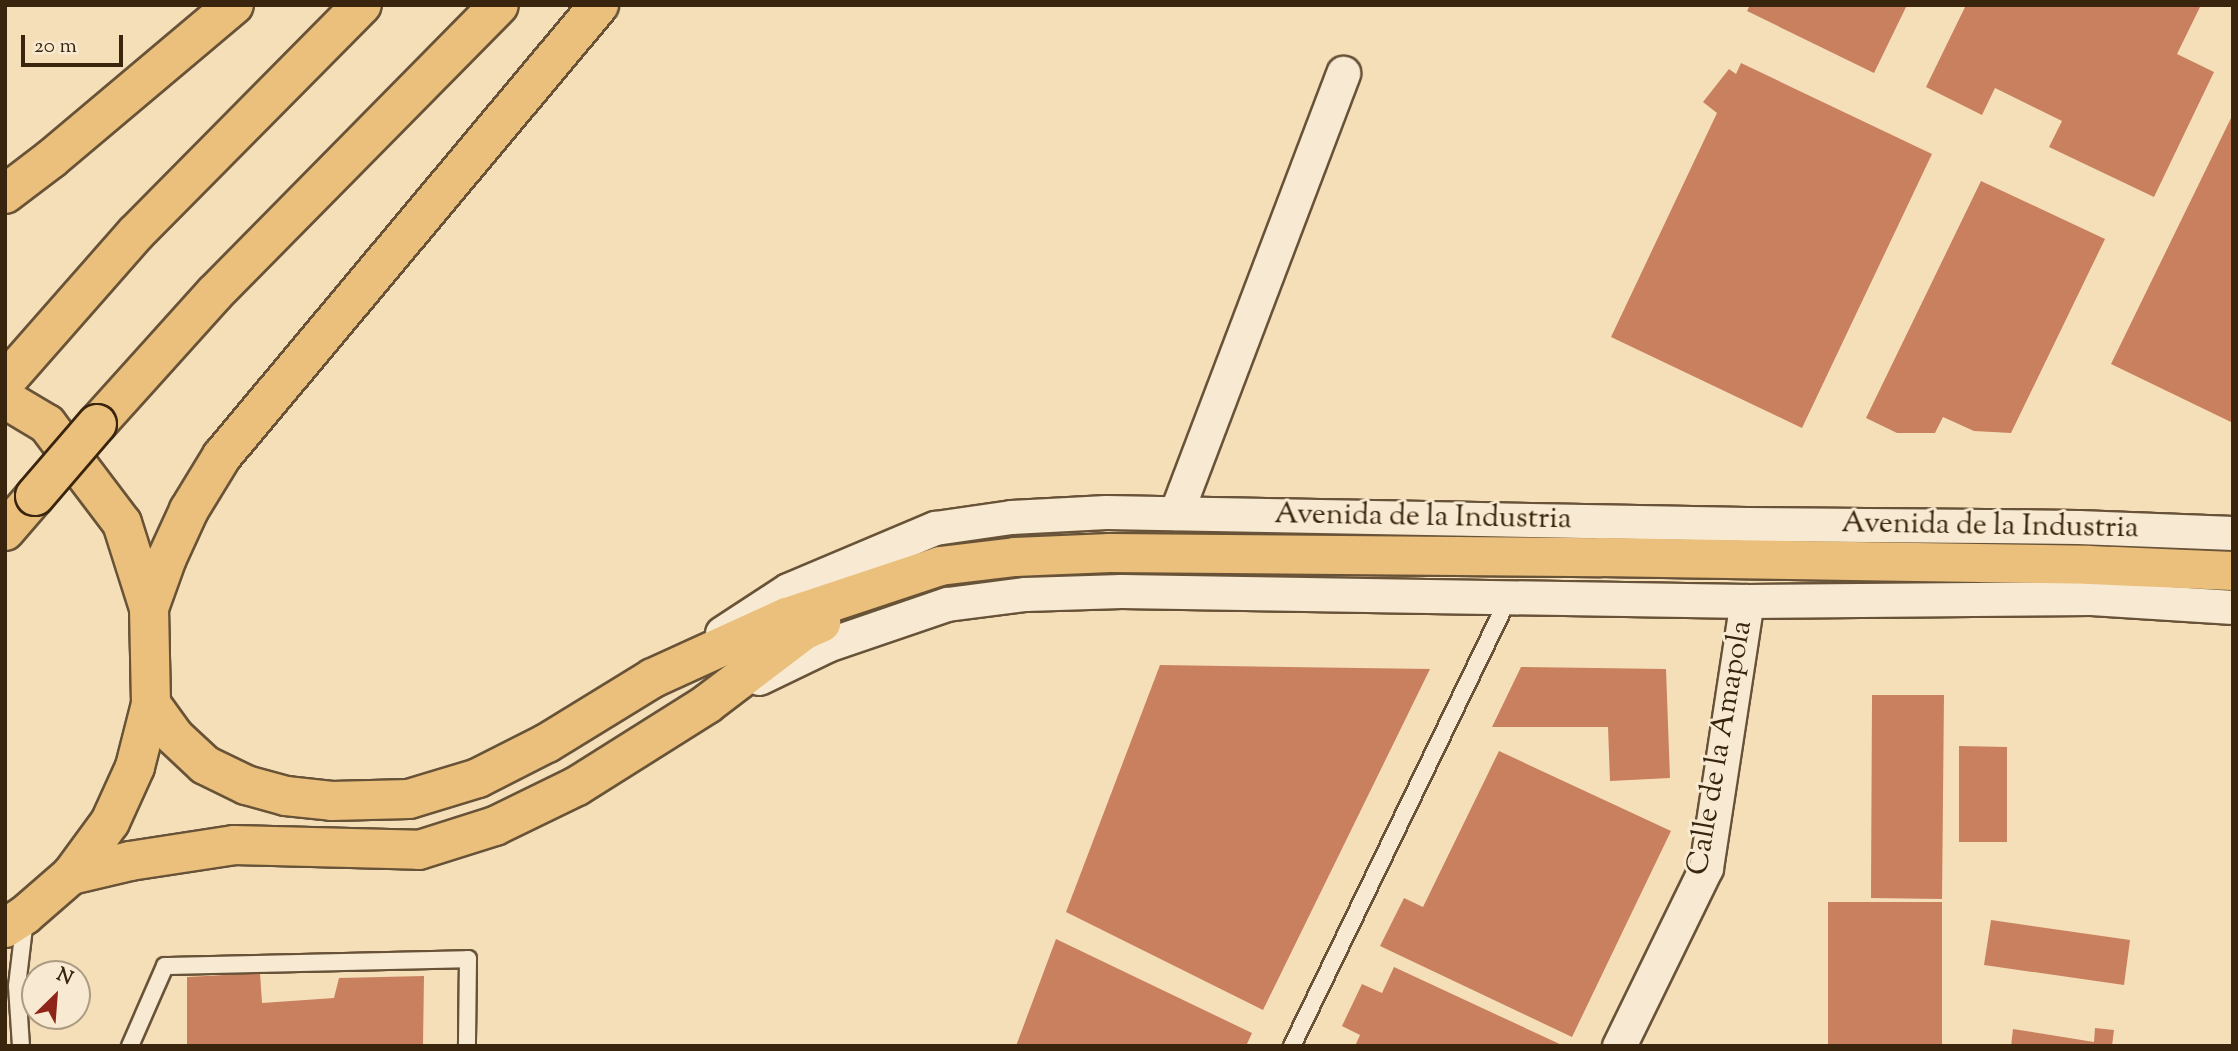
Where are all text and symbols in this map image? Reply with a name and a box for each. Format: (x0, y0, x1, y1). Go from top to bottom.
scale bar (24, 21, 126, 65)
text: 20 m (34, 32, 77, 62)
street label: Avenida de la Industria (1274, 497, 1572, 539)
street label: Avenida de la Industria (1841, 506, 2139, 548)
street label: Calle de la Amapola (1681, 618, 1761, 878)
north arrow (21, 960, 91, 1030)
text: N (52, 962, 77, 993)

